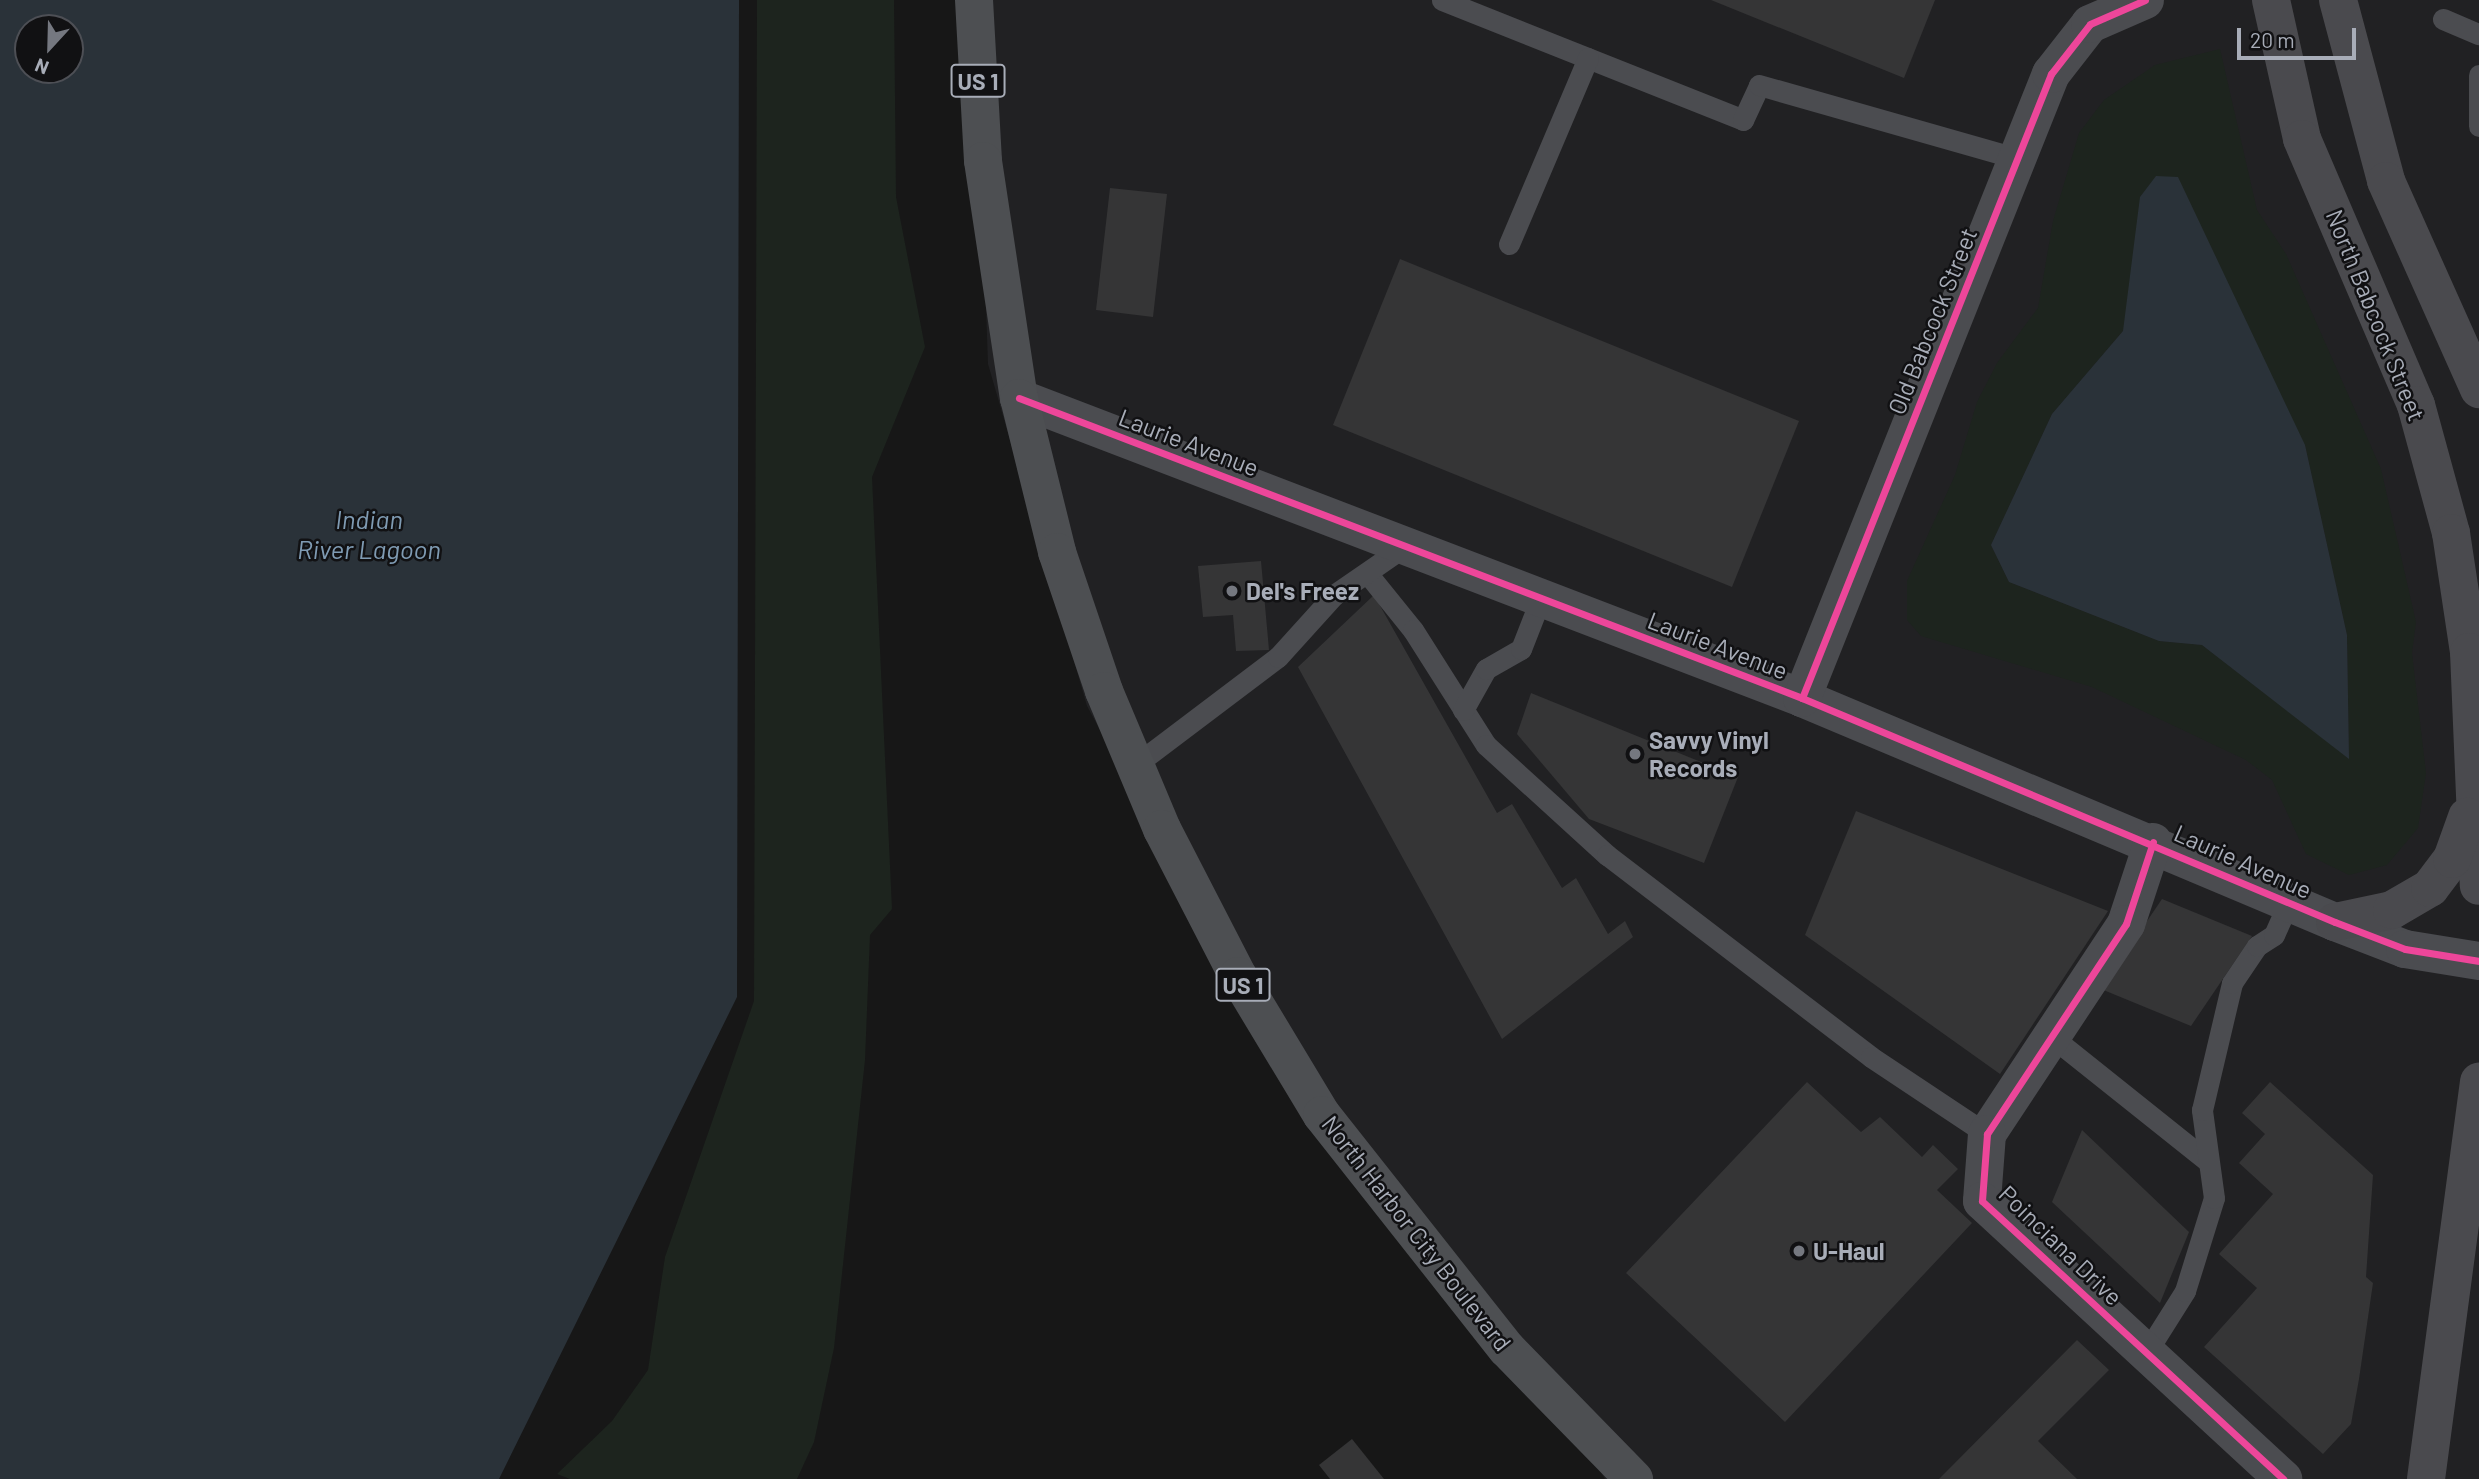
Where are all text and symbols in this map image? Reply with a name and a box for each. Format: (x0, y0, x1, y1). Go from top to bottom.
north arrow (14, 14, 84, 84)
scale bar (2241, 14, 2360, 58)
text: 20 m (2250, 27, 2295, 52)
text: N (32, 54, 52, 80)
road number: US 1 (950, 61, 1006, 100)
street label: North Babcock Street (2320, 205, 2432, 425)
street label: Old Babcock Street (1881, 223, 1983, 419)
street label: Laurie Avenue (1115, 402, 1263, 482)
water label: Indian River Lagoon (297, 503, 441, 564)
place label: Del's Freez (1246, 577, 1359, 605)
marker: Del's Freez (1224, 583, 1240, 599)
street label: Laurie Avenue (1644, 605, 1792, 685)
place label: Savvy Vinyl Records (1649, 726, 1769, 782)
marker: Savvy Vinyl Records (1627, 746, 1643, 762)
street label: Laurie Avenue (2170, 818, 2316, 904)
road number: US 1 (1215, 966, 1271, 1004)
street label: North Harbor City Boulevard (1316, 1110, 1518, 1356)
street label: Poinciana Drive (1993, 1179, 2129, 1311)
place label: U-Haul (1813, 1237, 1885, 1265)
marker: U-Haul (1791, 1243, 1807, 1259)

